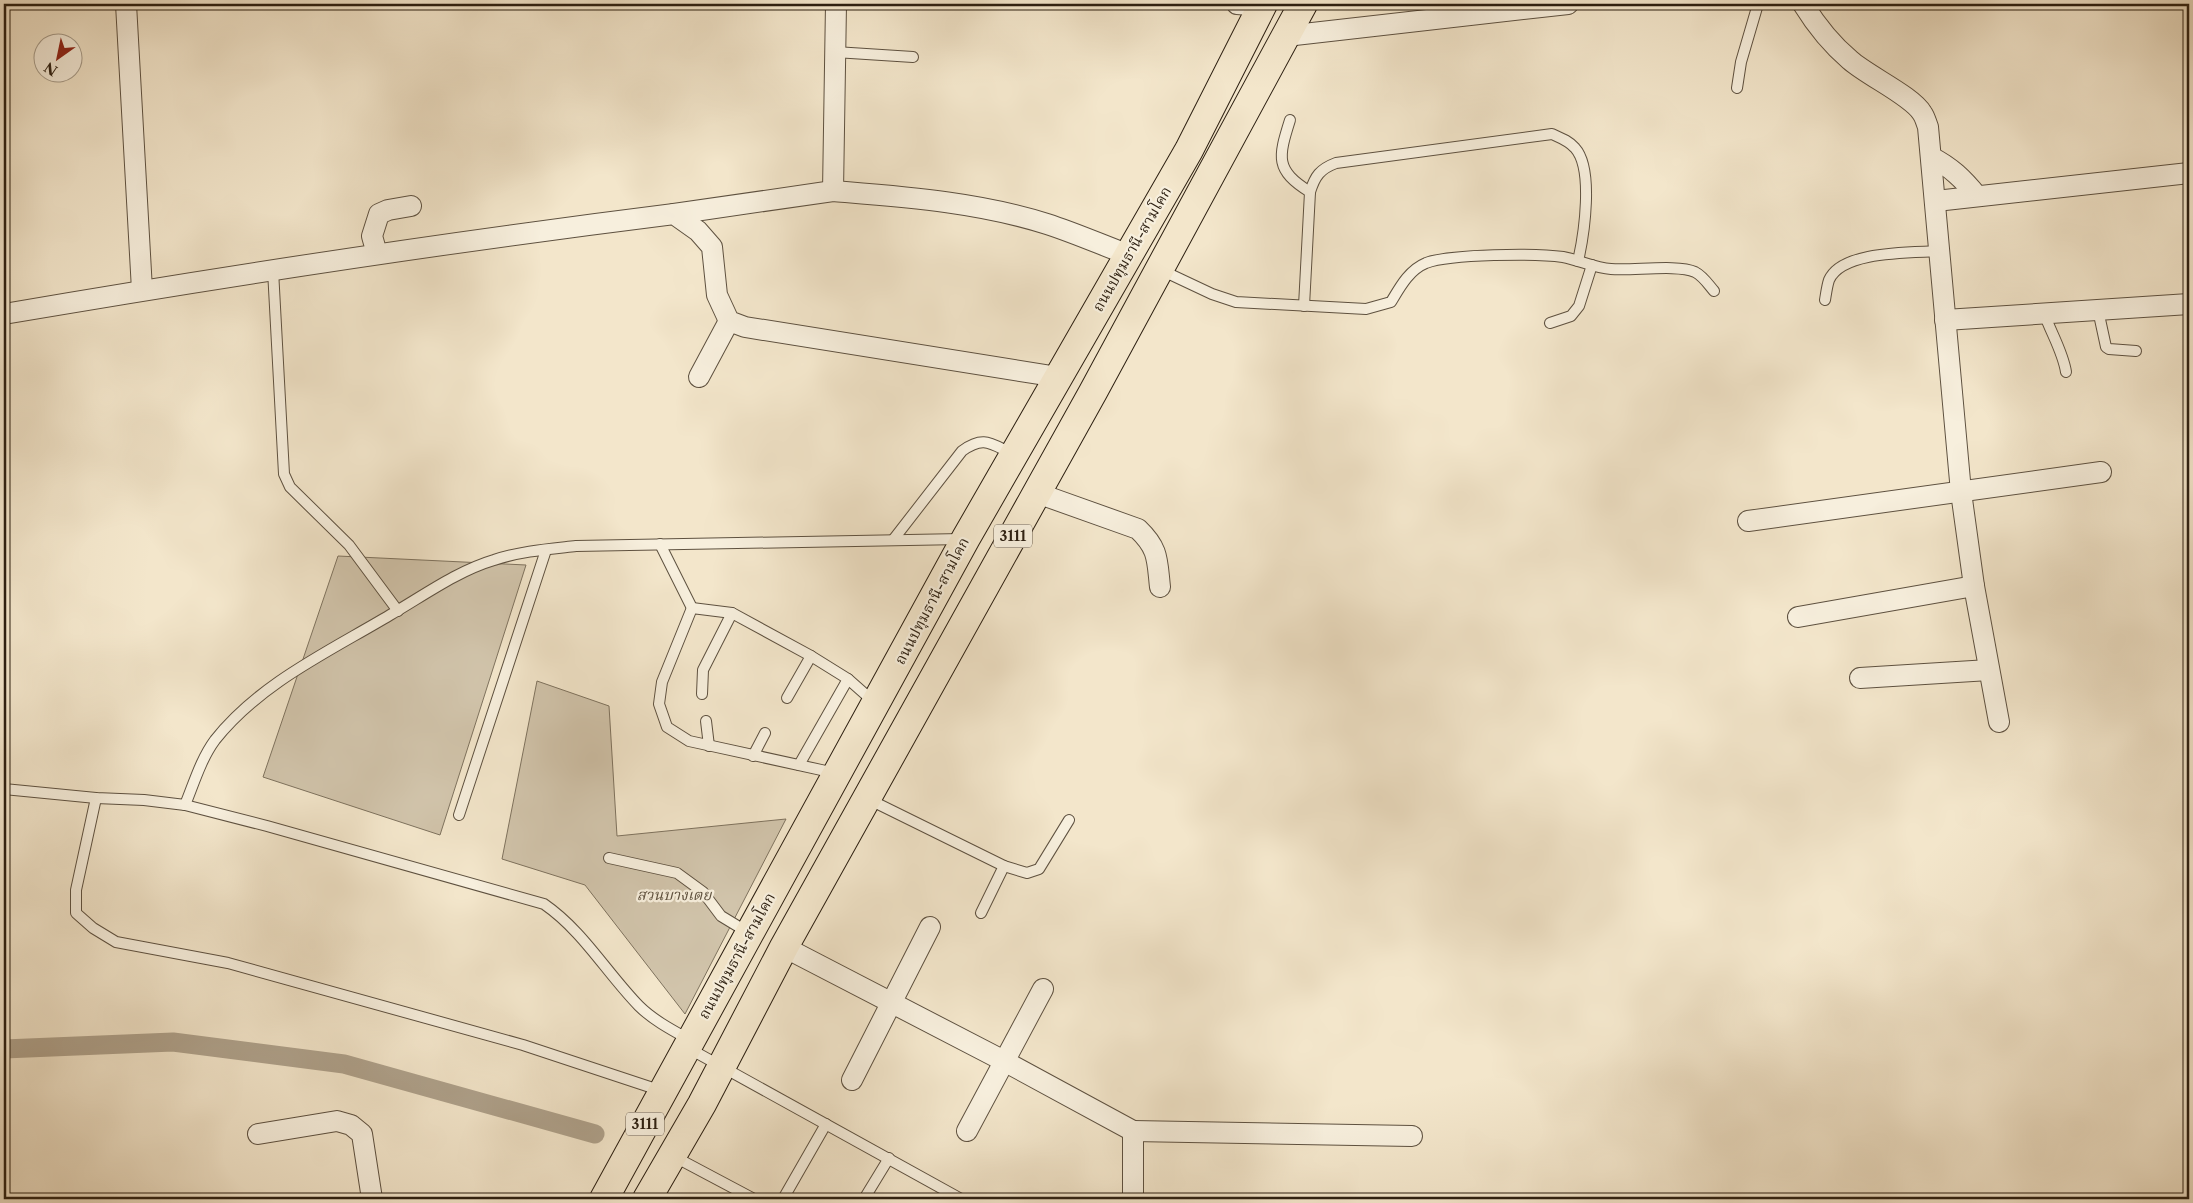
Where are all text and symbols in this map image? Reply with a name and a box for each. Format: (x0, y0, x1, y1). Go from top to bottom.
north arrow (32, 32, 82, 82)
text: N (41, 58, 61, 80)
street label: ถนนปทุมธานี-สามโคก (1087, 182, 1177, 316)
road number: 3111 (994, 524, 1032, 548)
street label: ถนนปทุมธานี-สามโคก (889, 533, 975, 669)
park label: สวนบางเตย (637, 885, 712, 904)
street label: ถนนปทุมธานี-สามโคก (693, 889, 781, 1023)
road number: 3111 (626, 1112, 664, 1136)

